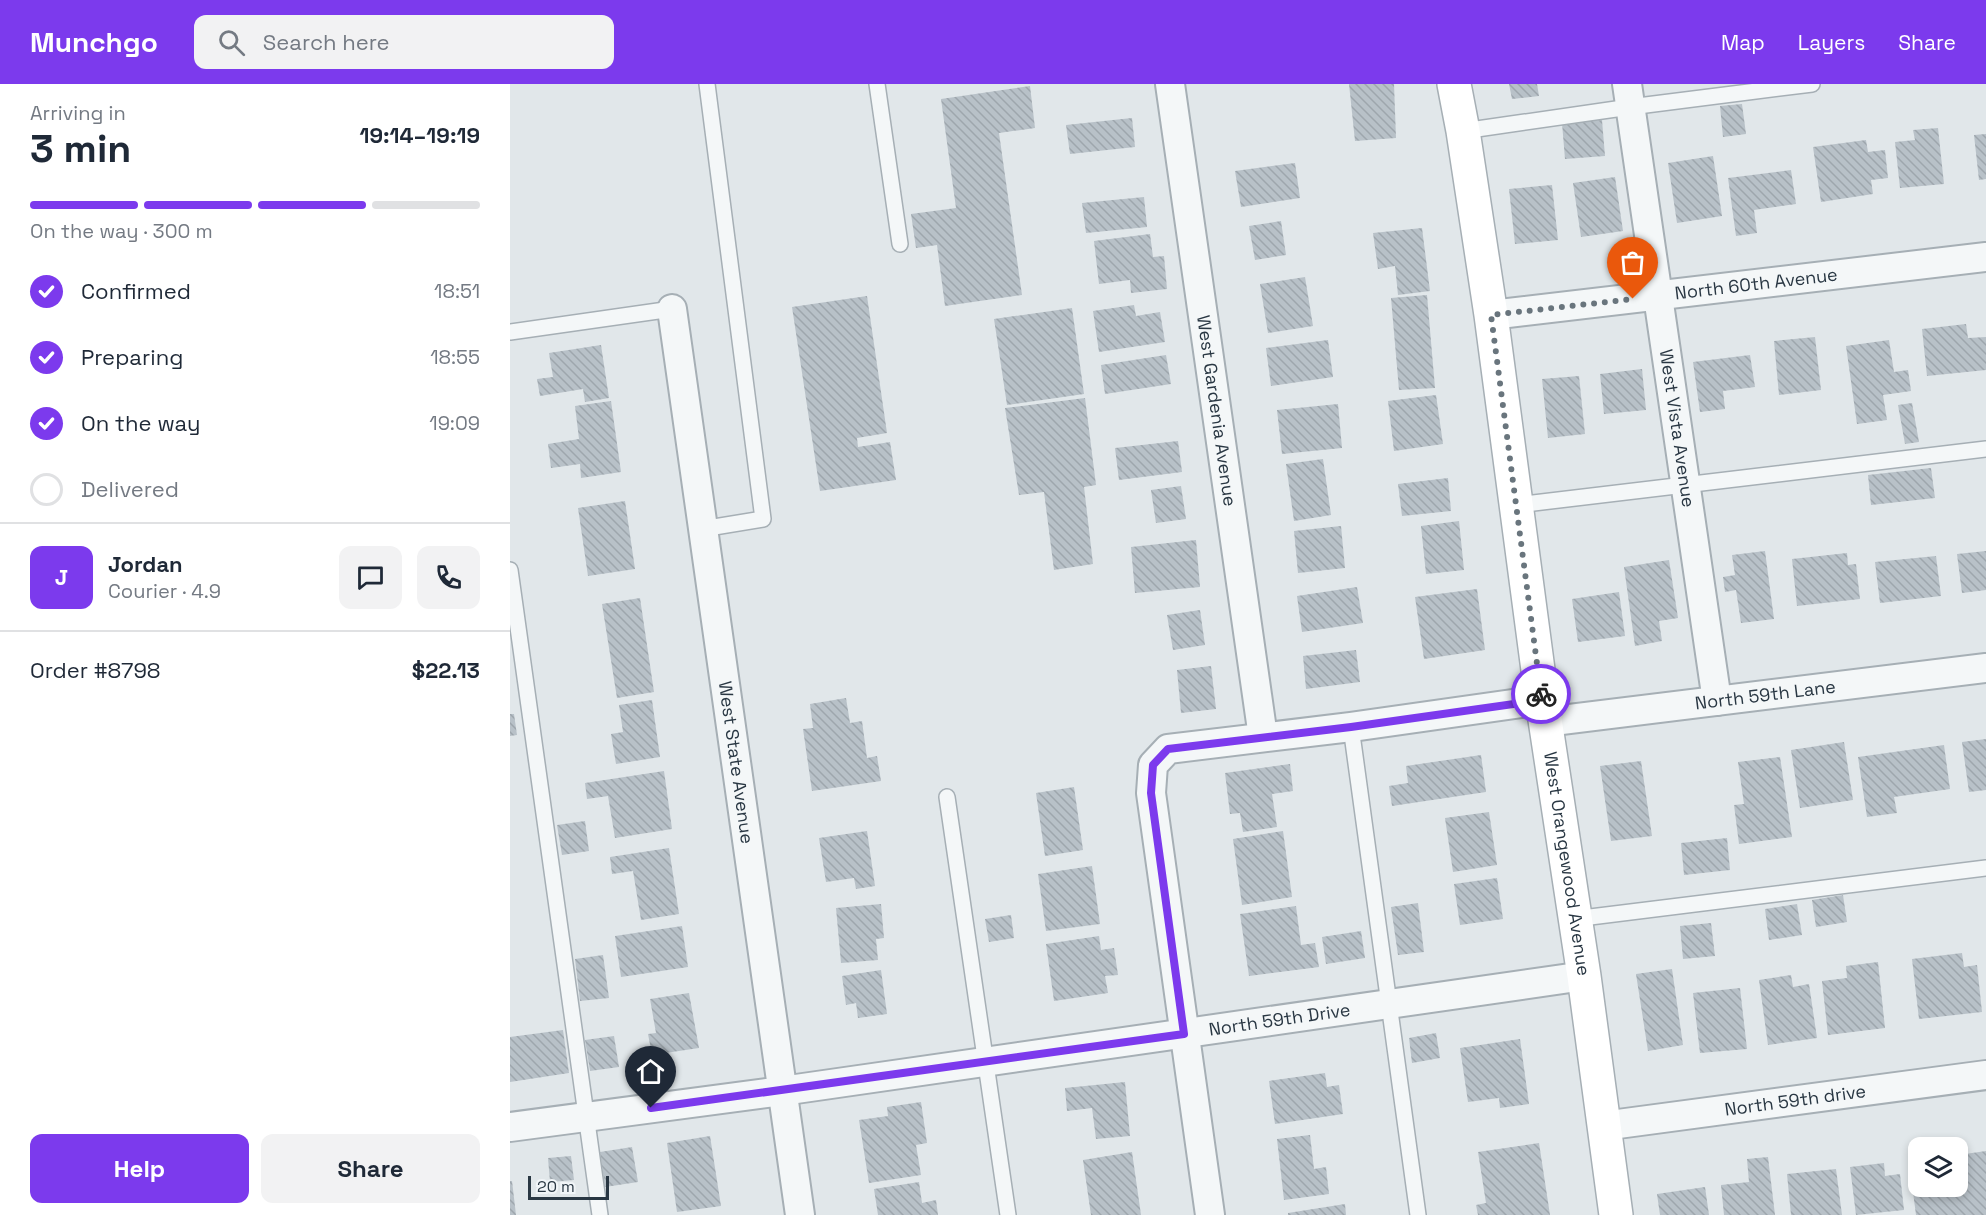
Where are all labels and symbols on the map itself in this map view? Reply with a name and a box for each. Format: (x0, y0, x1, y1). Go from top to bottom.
pin (1607, 237, 1658, 299)
street label: North 60th Avenue (1673, 262, 1839, 304)
street label: West Gardenia Avenue (1192, 313, 1242, 508)
street label: West Vista Avenue (1655, 348, 1701, 509)
courier (1511, 664, 1571, 724)
street label: North 59th Lane (1694, 675, 1837, 715)
street label: West State Avenue (714, 680, 759, 845)
street label: West Orangewood Avenue (1539, 750, 1596, 977)
street label: North 59th Drive (1207, 998, 1352, 1041)
pin (625, 1046, 676, 1108)
street label: North 59th drive (1723, 1079, 1867, 1121)
scale bar (528, 1173, 609, 1200)

